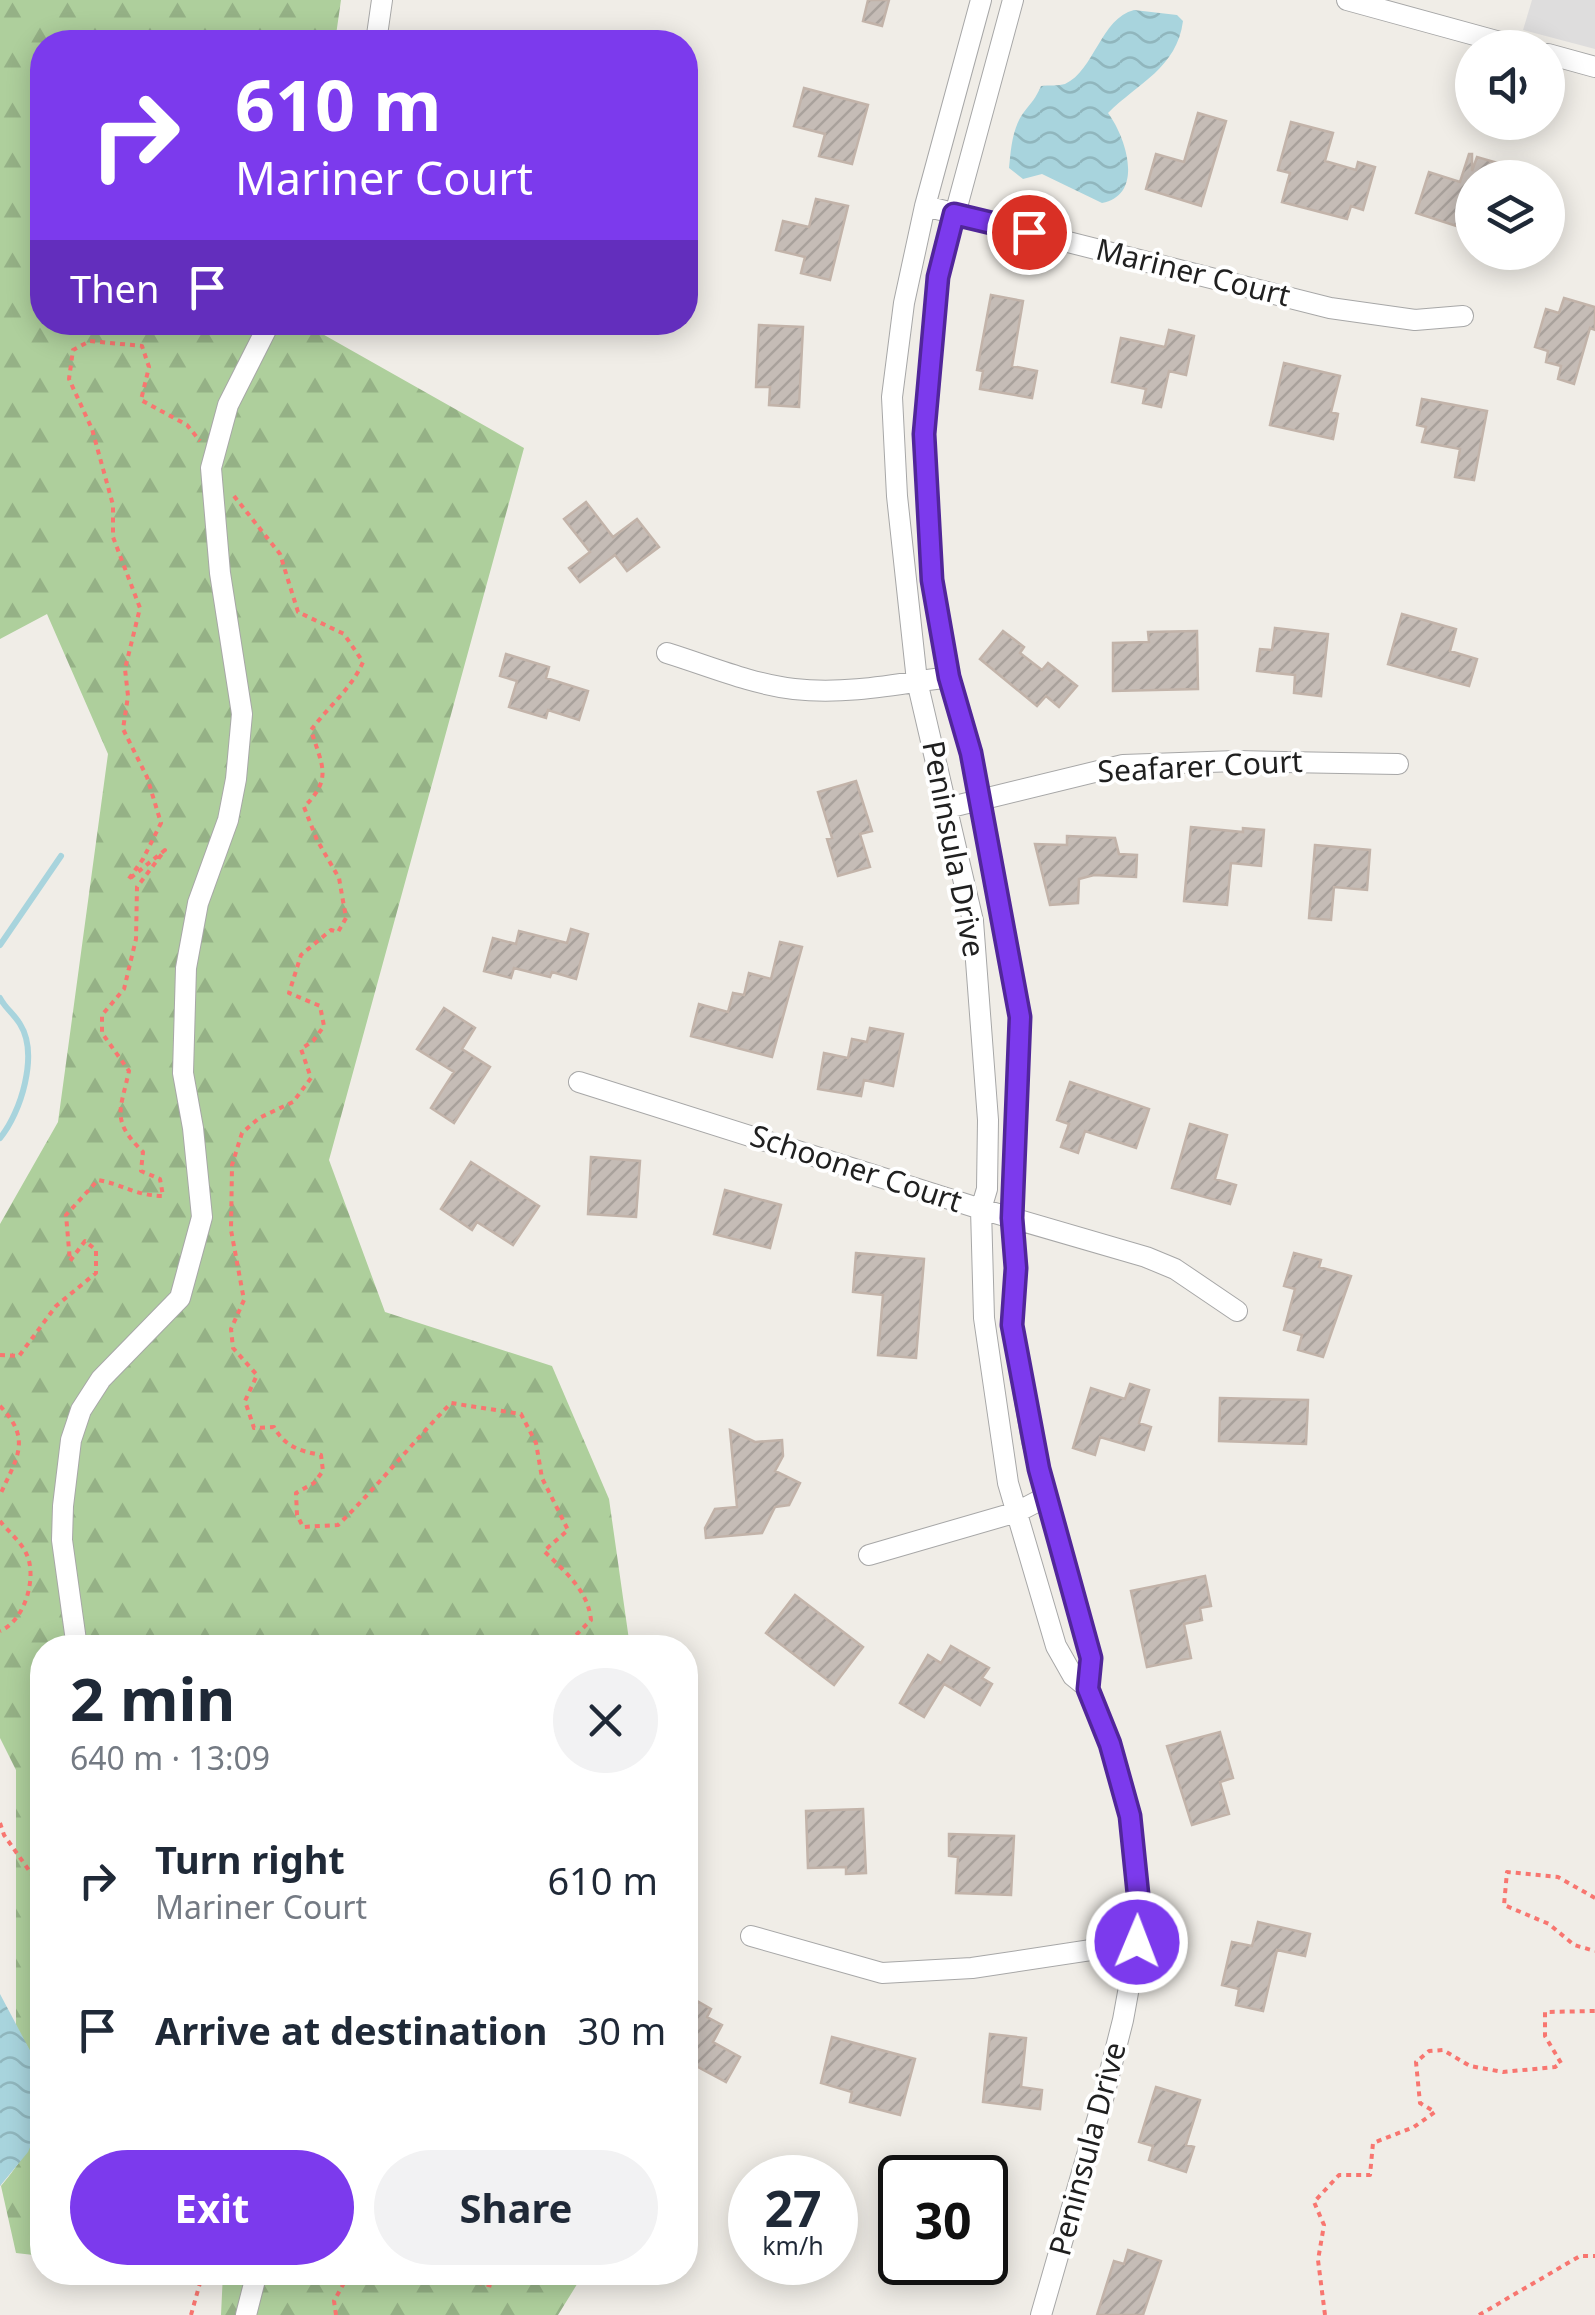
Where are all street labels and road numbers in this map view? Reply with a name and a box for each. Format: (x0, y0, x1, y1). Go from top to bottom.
street label: Mariner Court (1092, 228, 1295, 316)
street label: Peninsula Drive (913, 737, 996, 960)
street label: Seafarer Court (1096, 740, 1304, 791)
street label: Schooner Court (745, 1114, 968, 1221)
street label: Peninsula Drive (1038, 2037, 1135, 2260)

